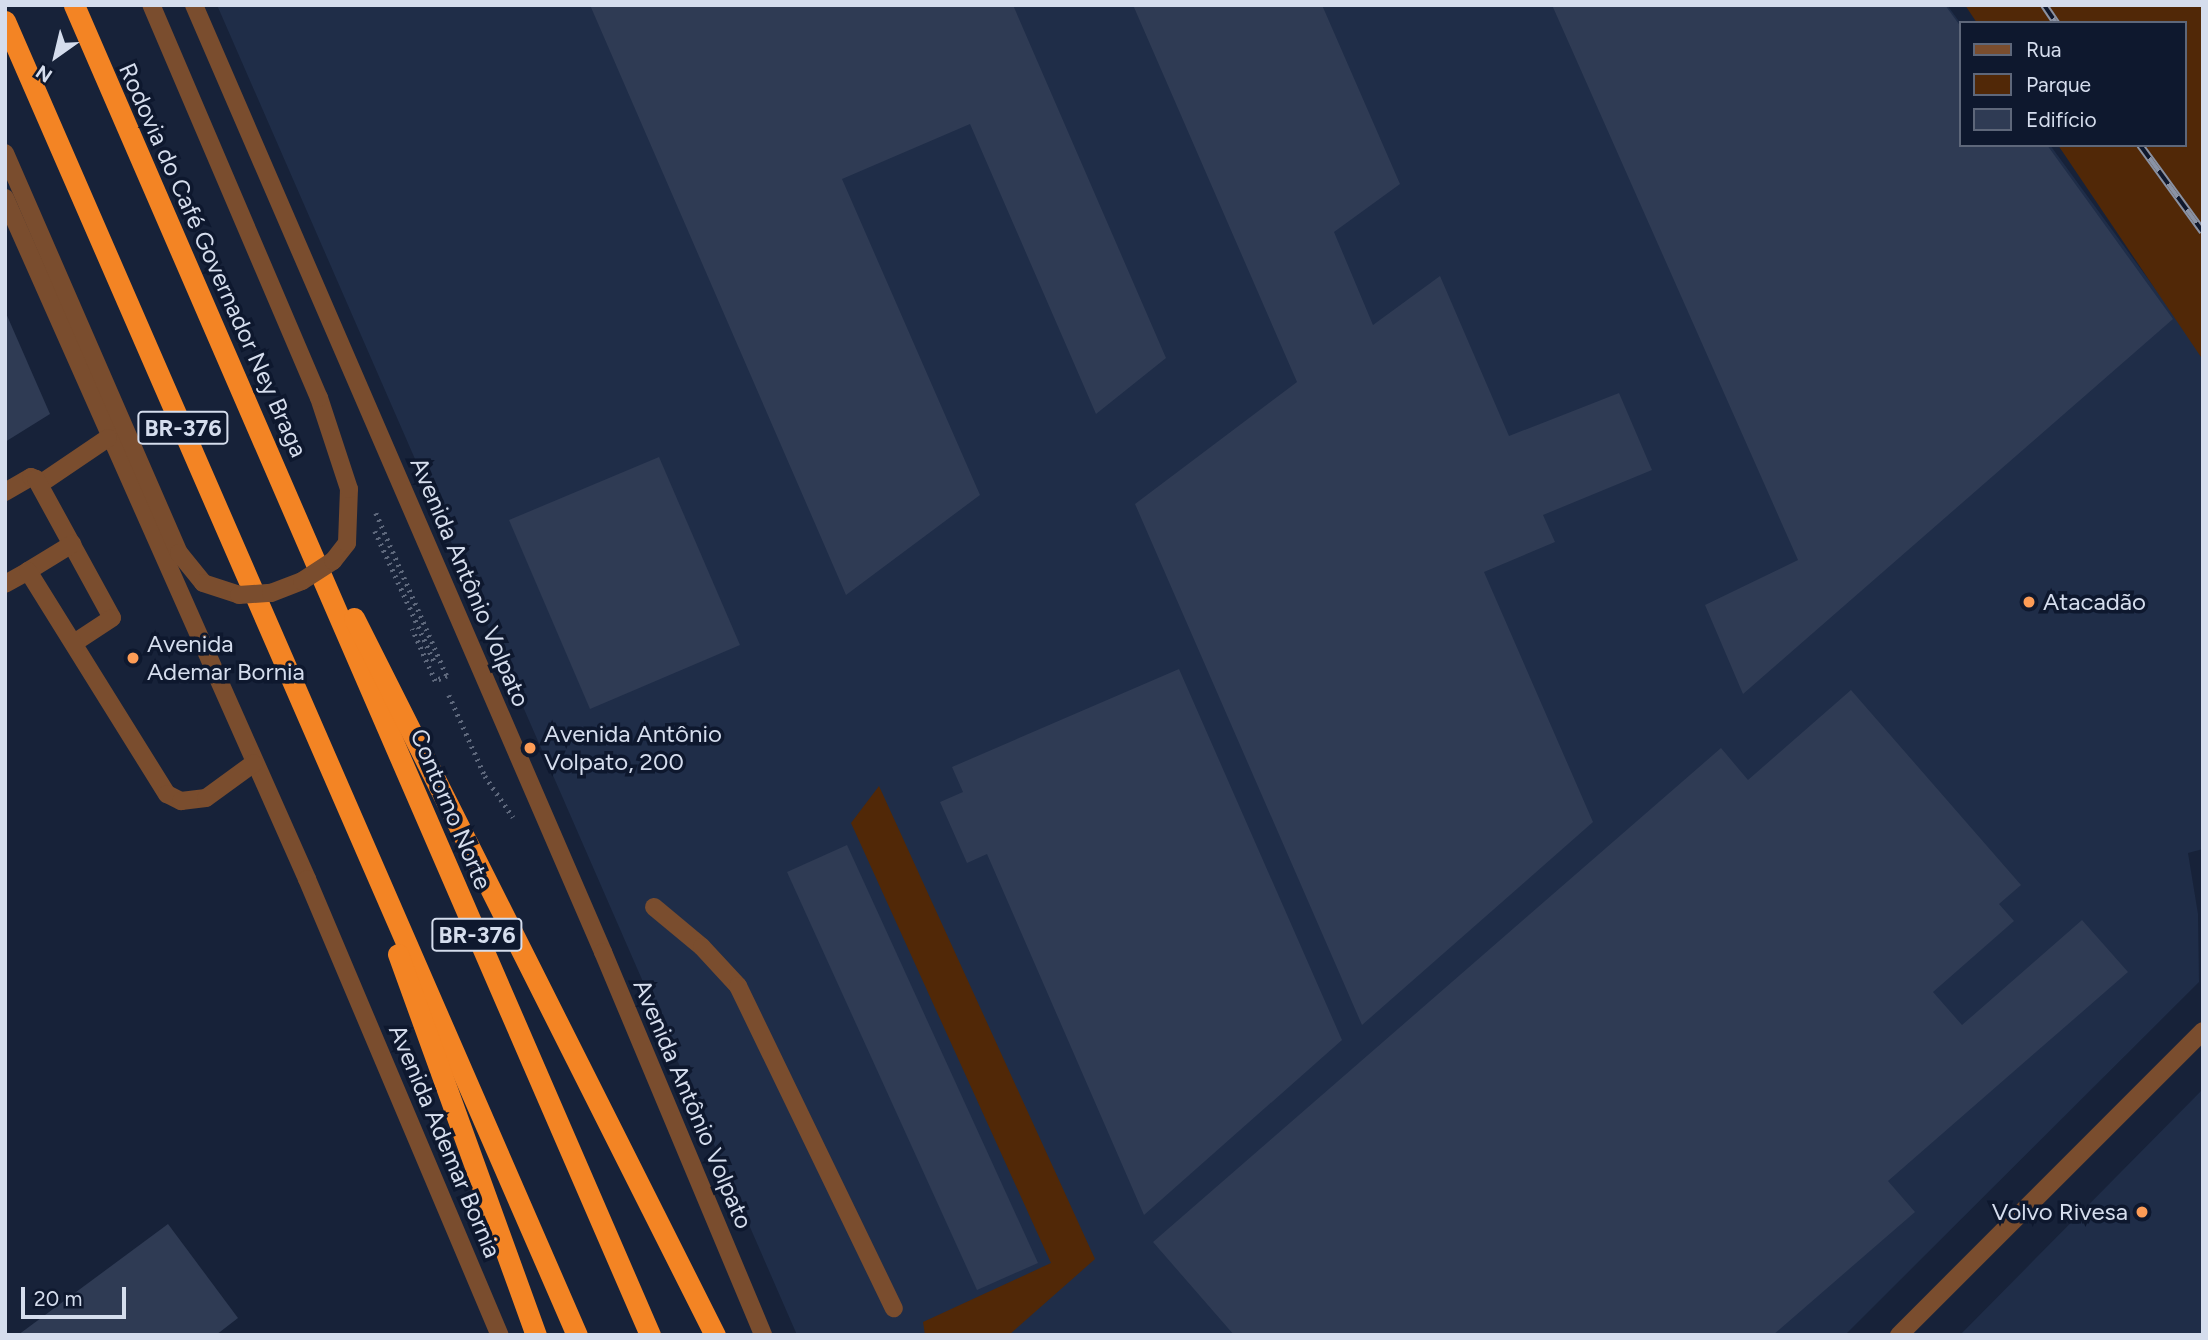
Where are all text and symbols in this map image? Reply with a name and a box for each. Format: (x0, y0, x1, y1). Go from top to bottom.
north arrow (21, 21, 91, 91)
legend (1960, 21, 2187, 147)
text: Rua (2026, 37, 2062, 62)
street label: Rodovia do Café Governador Ney Braga (113, 59, 313, 461)
text: N (31, 60, 56, 87)
text: Parque (2026, 72, 2091, 97)
text: Edifício (2026, 107, 2097, 132)
road number: BR-376 (136, 408, 230, 448)
street label: Avenida Antônio Volpato (404, 453, 536, 711)
place label: Atacadão (2043, 588, 2146, 616)
marker: Atacadão (2021, 594, 2037, 610)
place label: Avenida Ademar Bornia (147, 630, 305, 686)
marker: Avenida Ademar Bornia (125, 650, 141, 666)
place label: Avenida Antônio Volpato, 200 (544, 720, 722, 776)
street label: Contorno Norte (404, 724, 498, 894)
marker: Avenida Antônio Volpato, 200 (522, 740, 538, 756)
road number: BR-376 (430, 916, 524, 954)
street label: Avenida Antônio Volpato (627, 975, 759, 1233)
street label: Avenida Ademar Bornia (383, 1020, 507, 1262)
place label: Volvo Rivesa (1992, 1198, 2128, 1226)
marker: Volvo Rivesa (2134, 1204, 2150, 1220)
scale bar (24, 1274, 130, 1318)
text: 20 m (34, 1286, 82, 1311)

